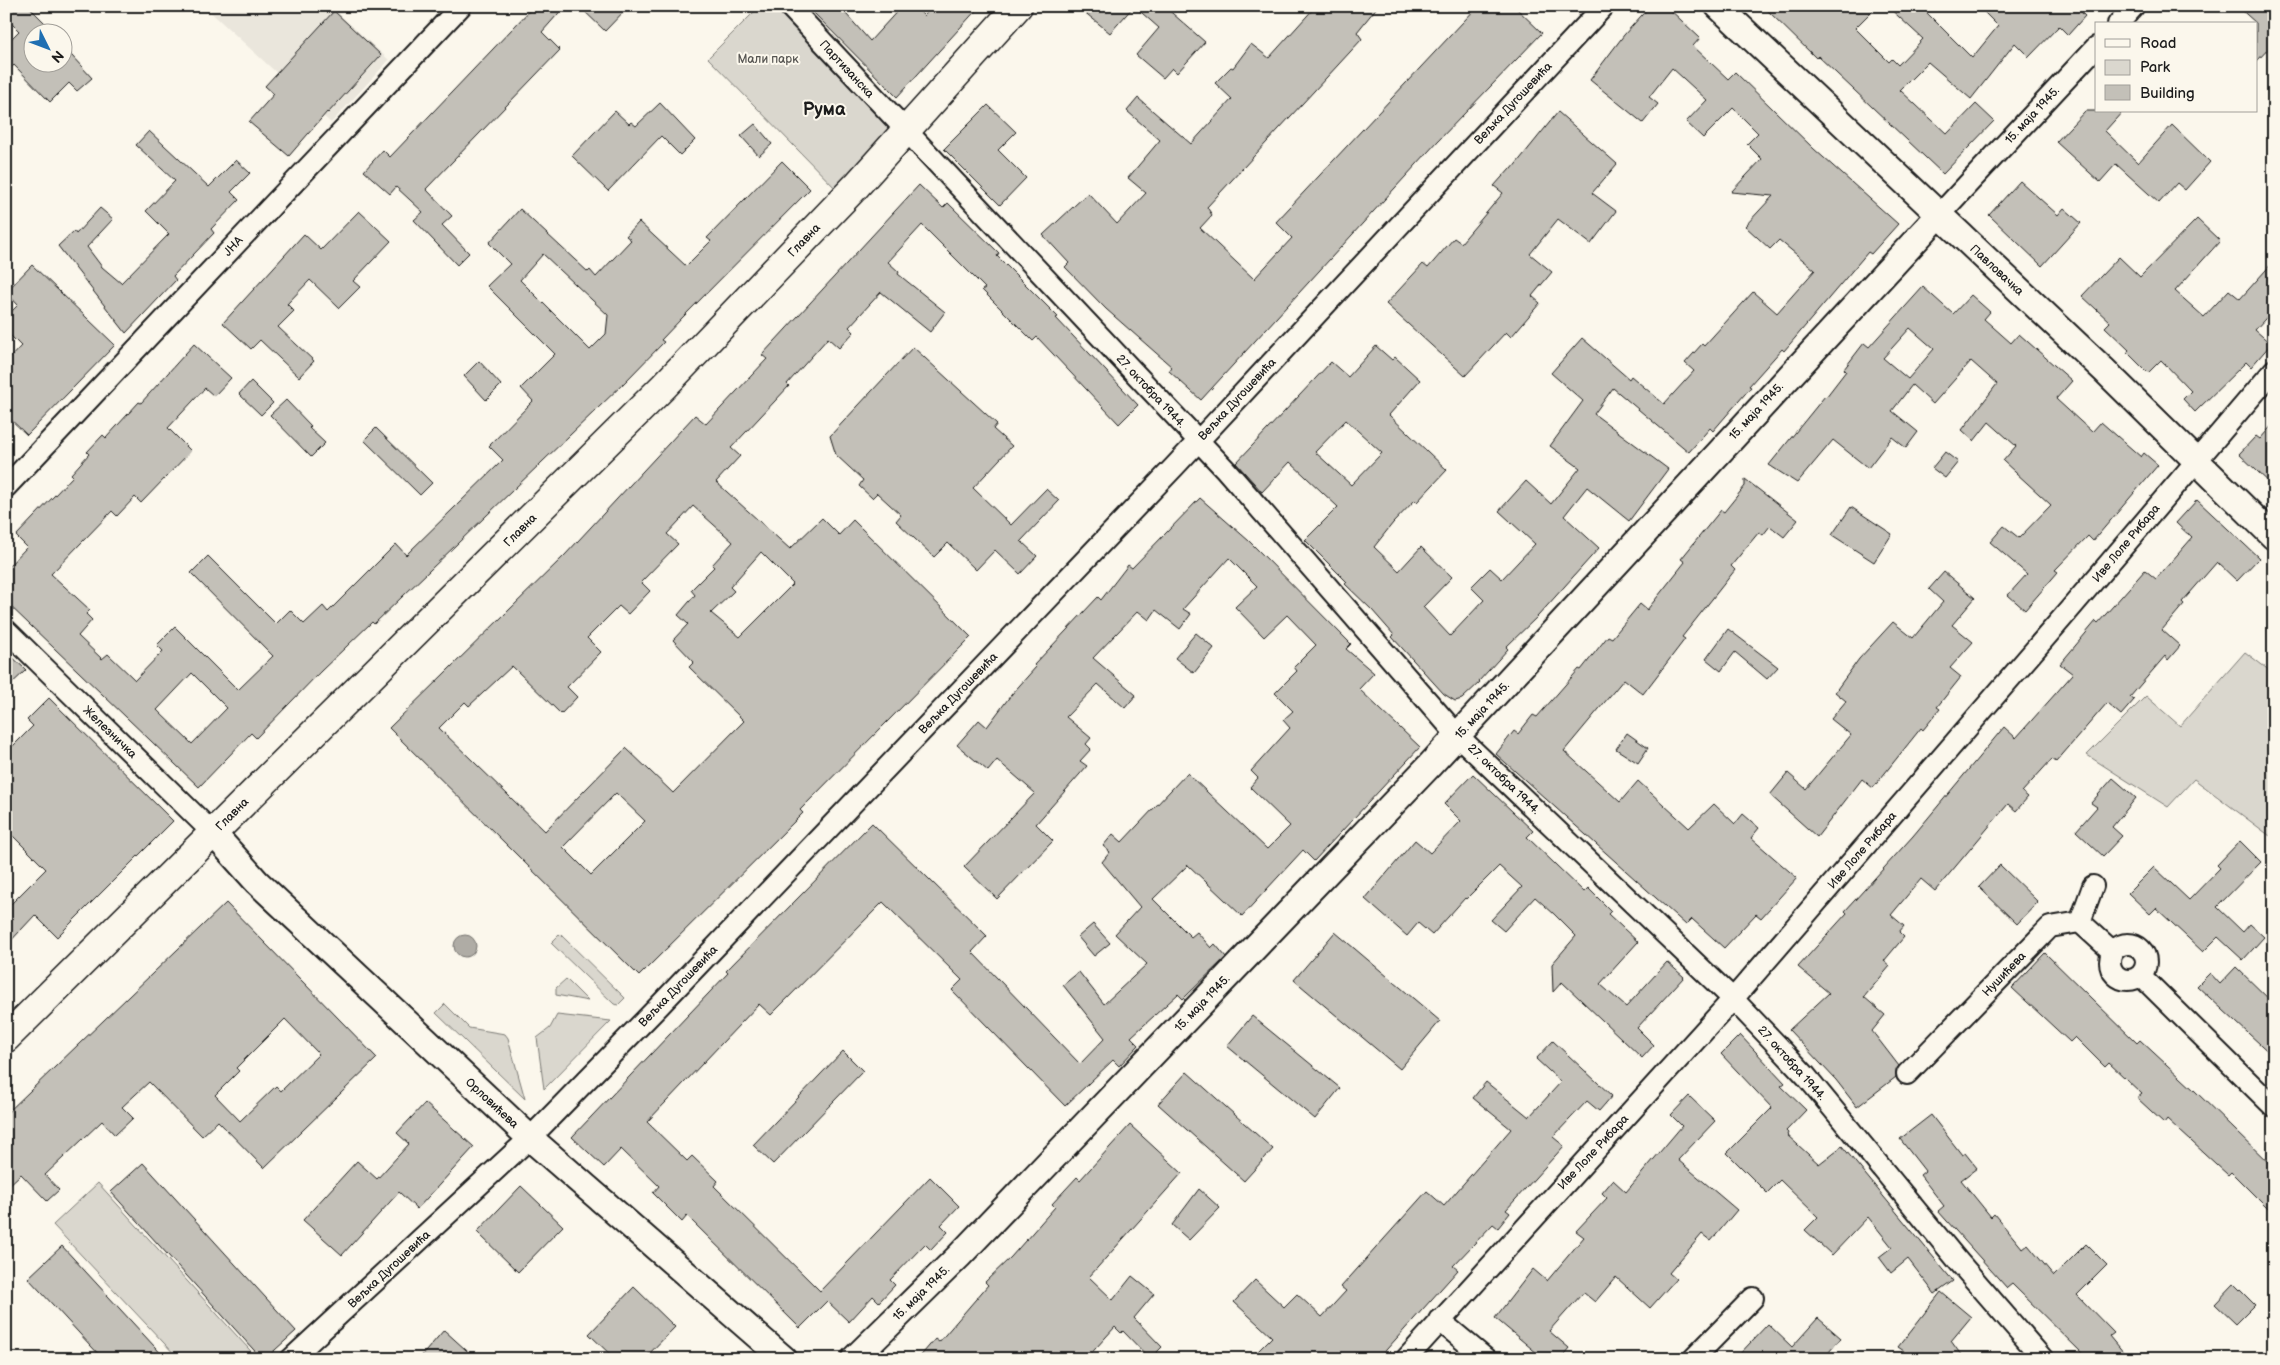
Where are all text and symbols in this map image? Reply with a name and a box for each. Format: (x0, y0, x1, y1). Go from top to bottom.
north arrow (22, 22, 72, 72)
legend (2095, 22, 2258, 112)
text: Road (2140, 34, 2176, 53)
street label: Партизанска (816, 37, 877, 101)
text: N (47, 47, 67, 66)
park label: Мали парк (737, 52, 799, 67)
text: Park (2140, 58, 2171, 77)
street label: Вељка Дугошевића (1471, 59, 1555, 148)
street label: 15. маја 1945. (2002, 83, 2063, 147)
text: Building (2140, 84, 2195, 103)
district label: Рума (803, 99, 846, 120)
street label: Главна (785, 220, 824, 260)
street label: ЈНА (220, 233, 247, 259)
street label: Павловачка (1967, 242, 2027, 299)
street label: 27. октобра 1944. (1113, 351, 1189, 431)
street label: Вељка Дугошевића (1195, 355, 1279, 444)
street label: 15. маја 1945. (1726, 379, 1787, 443)
street label: Иве Лоле Рибара (2089, 501, 2163, 585)
street label: Главна (501, 511, 540, 550)
street label: Вељка Дугошевића (916, 650, 1001, 737)
street label: 15. маја 1945. (1452, 678, 1513, 742)
street label: Железничка (79, 703, 140, 762)
street label: 27. октобра 1944. (1464, 741, 1543, 818)
street label: Главна (213, 795, 252, 834)
street label: Иве Лоле Рибара (1825, 809, 1900, 892)
street label: Вељка Дугошевића (636, 943, 721, 1030)
street label: Нушићева (1979, 949, 2029, 1000)
street label: 15. маја 1945. (1172, 972, 1233, 1035)
street label: 27. октобра 1944. (1754, 1023, 1829, 1104)
street label: Орловићева (462, 1075, 521, 1132)
street label: Иве Лоле Рибара (1555, 1112, 1632, 1193)
street label: Вељка Дугошевића (345, 1227, 434, 1311)
street label: 15. маја 1945. (890, 1263, 953, 1324)

